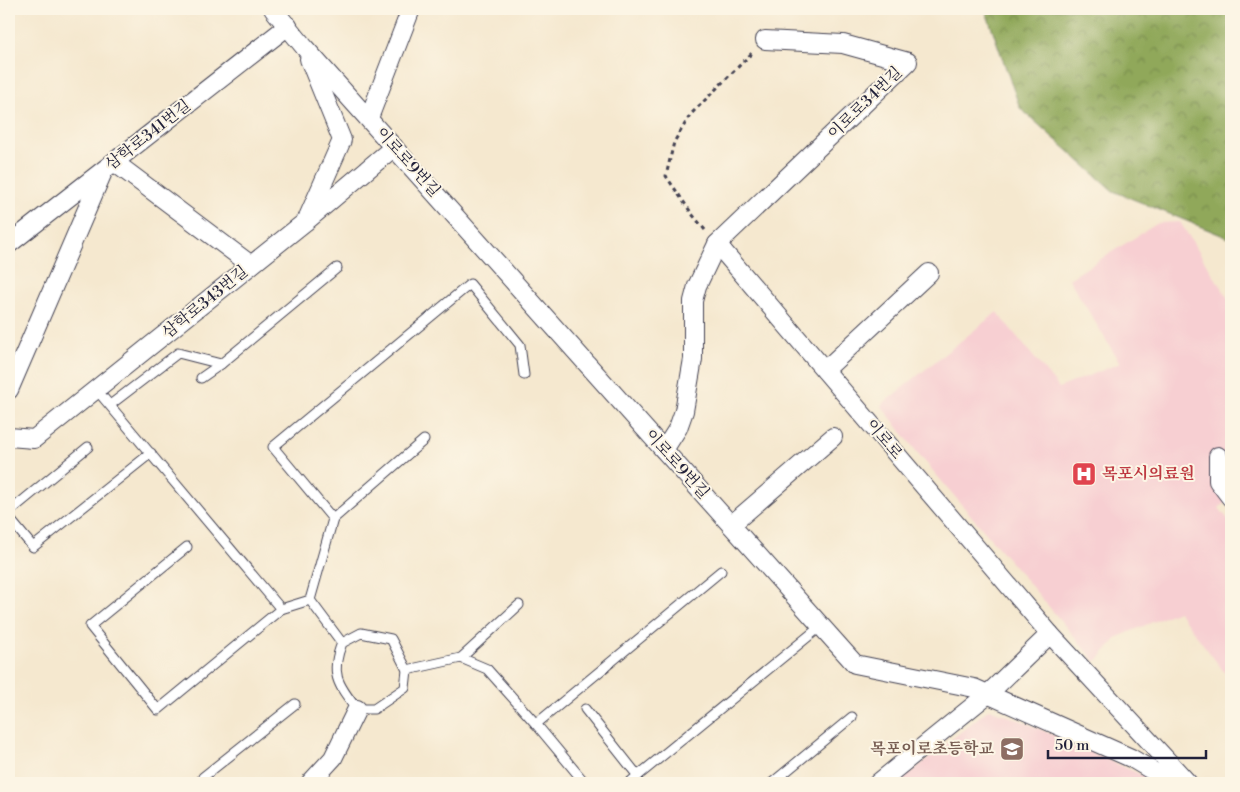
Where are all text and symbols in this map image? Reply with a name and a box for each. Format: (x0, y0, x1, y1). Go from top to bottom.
street label: 이로로34번길 (824, 63, 906, 143)
street label: 삼학로341번길 (101, 95, 195, 175)
street label: 이로로9번길 (371, 123, 445, 201)
street label: 삼학로343번길 (158, 261, 252, 343)
street label: 이로로 (861, 415, 907, 464)
street label: 이로로9번길 (640, 425, 714, 503)
hospital icon: 목포시의료원 (1071, 461, 1097, 487)
place label: 목포시의료원 (1102, 464, 1195, 484)
scale bar (1048, 727, 1205, 759)
school or university icon: 목포이로초등학교 (999, 736, 1025, 762)
text: 50 m (1055, 736, 1089, 755)
place label: 목포이로초등학교 (870, 739, 995, 759)

